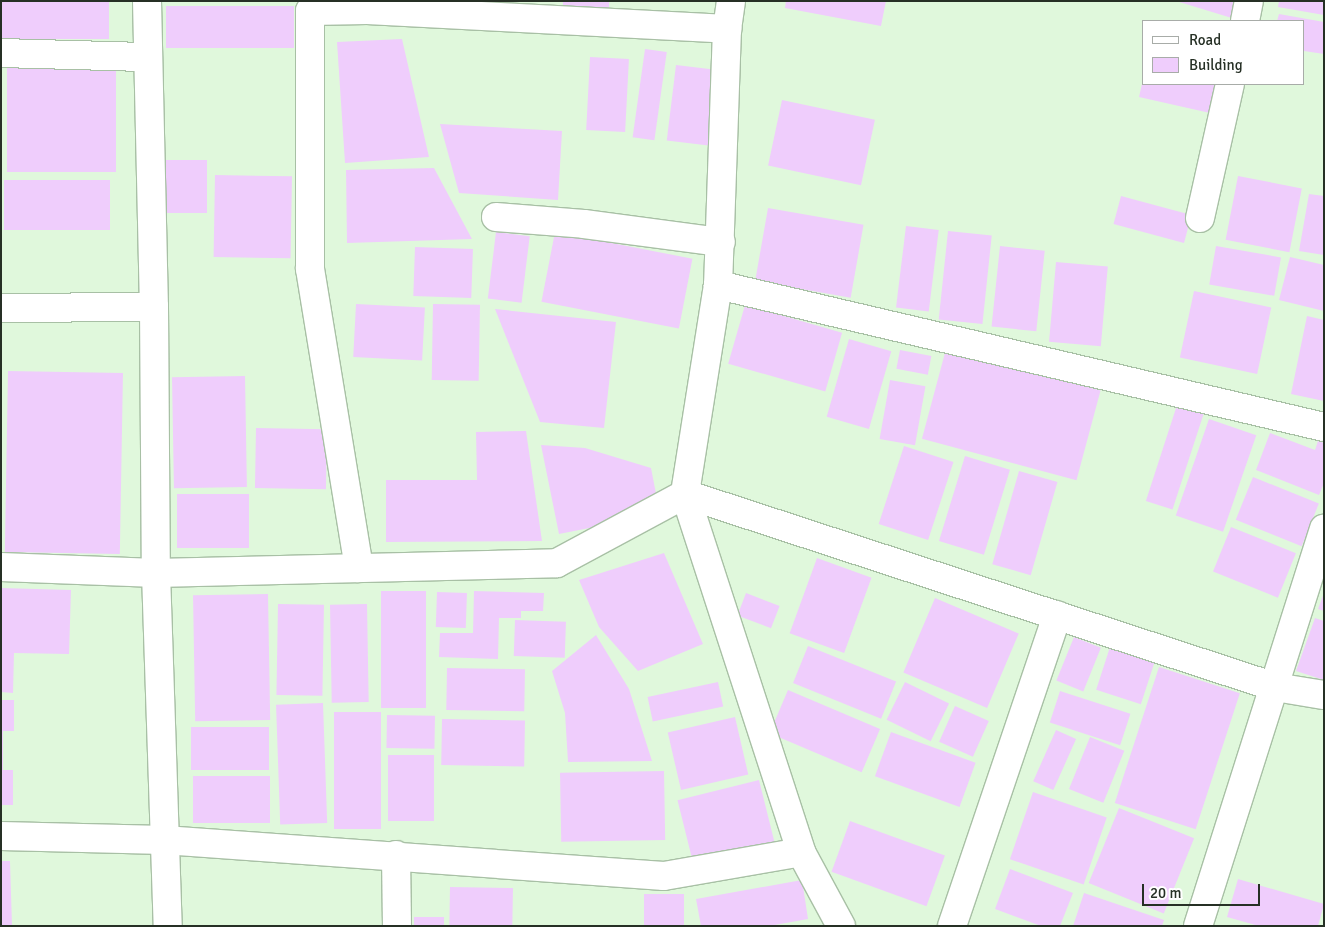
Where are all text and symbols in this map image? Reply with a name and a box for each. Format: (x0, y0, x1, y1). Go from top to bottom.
legend (1142, 20, 1305, 85)
text: Road (1189, 31, 1221, 49)
text: Building (1189, 56, 1243, 74)
scale bar (1145, 874, 1262, 906)
text: 20 m (1150, 884, 1181, 902)

